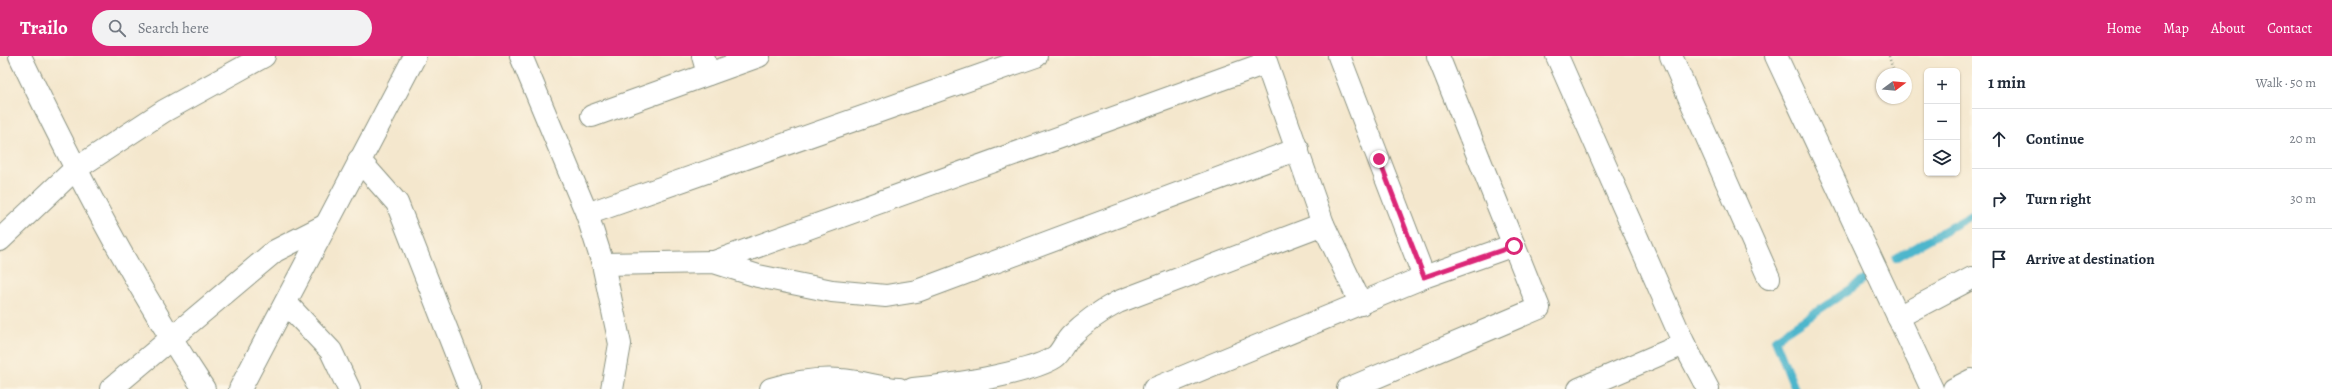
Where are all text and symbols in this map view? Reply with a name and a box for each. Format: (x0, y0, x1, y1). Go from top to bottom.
search box (92, 10, 372, 46)
text: Trailo (20, 15, 68, 41)
icon: search (106, 17, 128, 39)
text: Search here (138, 18, 209, 38)
text: Home (2106, 19, 2141, 38)
text: Map (2163, 19, 2189, 38)
text: About (2211, 19, 2245, 38)
text: Contact (2267, 19, 2312, 38)
north arrow (1876, 68, 1912, 104)
map controls (1924, 68, 1960, 176)
button: + (1924, 68, 1960, 104)
text: 1 min (1988, 71, 2026, 94)
text: Walk · 50 m (2256, 74, 2316, 91)
button: − (1924, 104, 1960, 140)
icon: ahead (1988, 128, 2010, 150)
text: Continue (2026, 129, 2084, 149)
text: 20 m (2290, 130, 2316, 147)
button: layers (1924, 140, 1960, 176)
route end (1370, 150, 1388, 168)
icon: right (1988, 188, 2010, 210)
text: Turn right (2026, 189, 2091, 209)
text: 30 m (2290, 190, 2316, 207)
route start (1505, 237, 1523, 255)
icon: arrive (1988, 248, 2010, 270)
text: Arrive at destination (2026, 249, 2155, 269)

